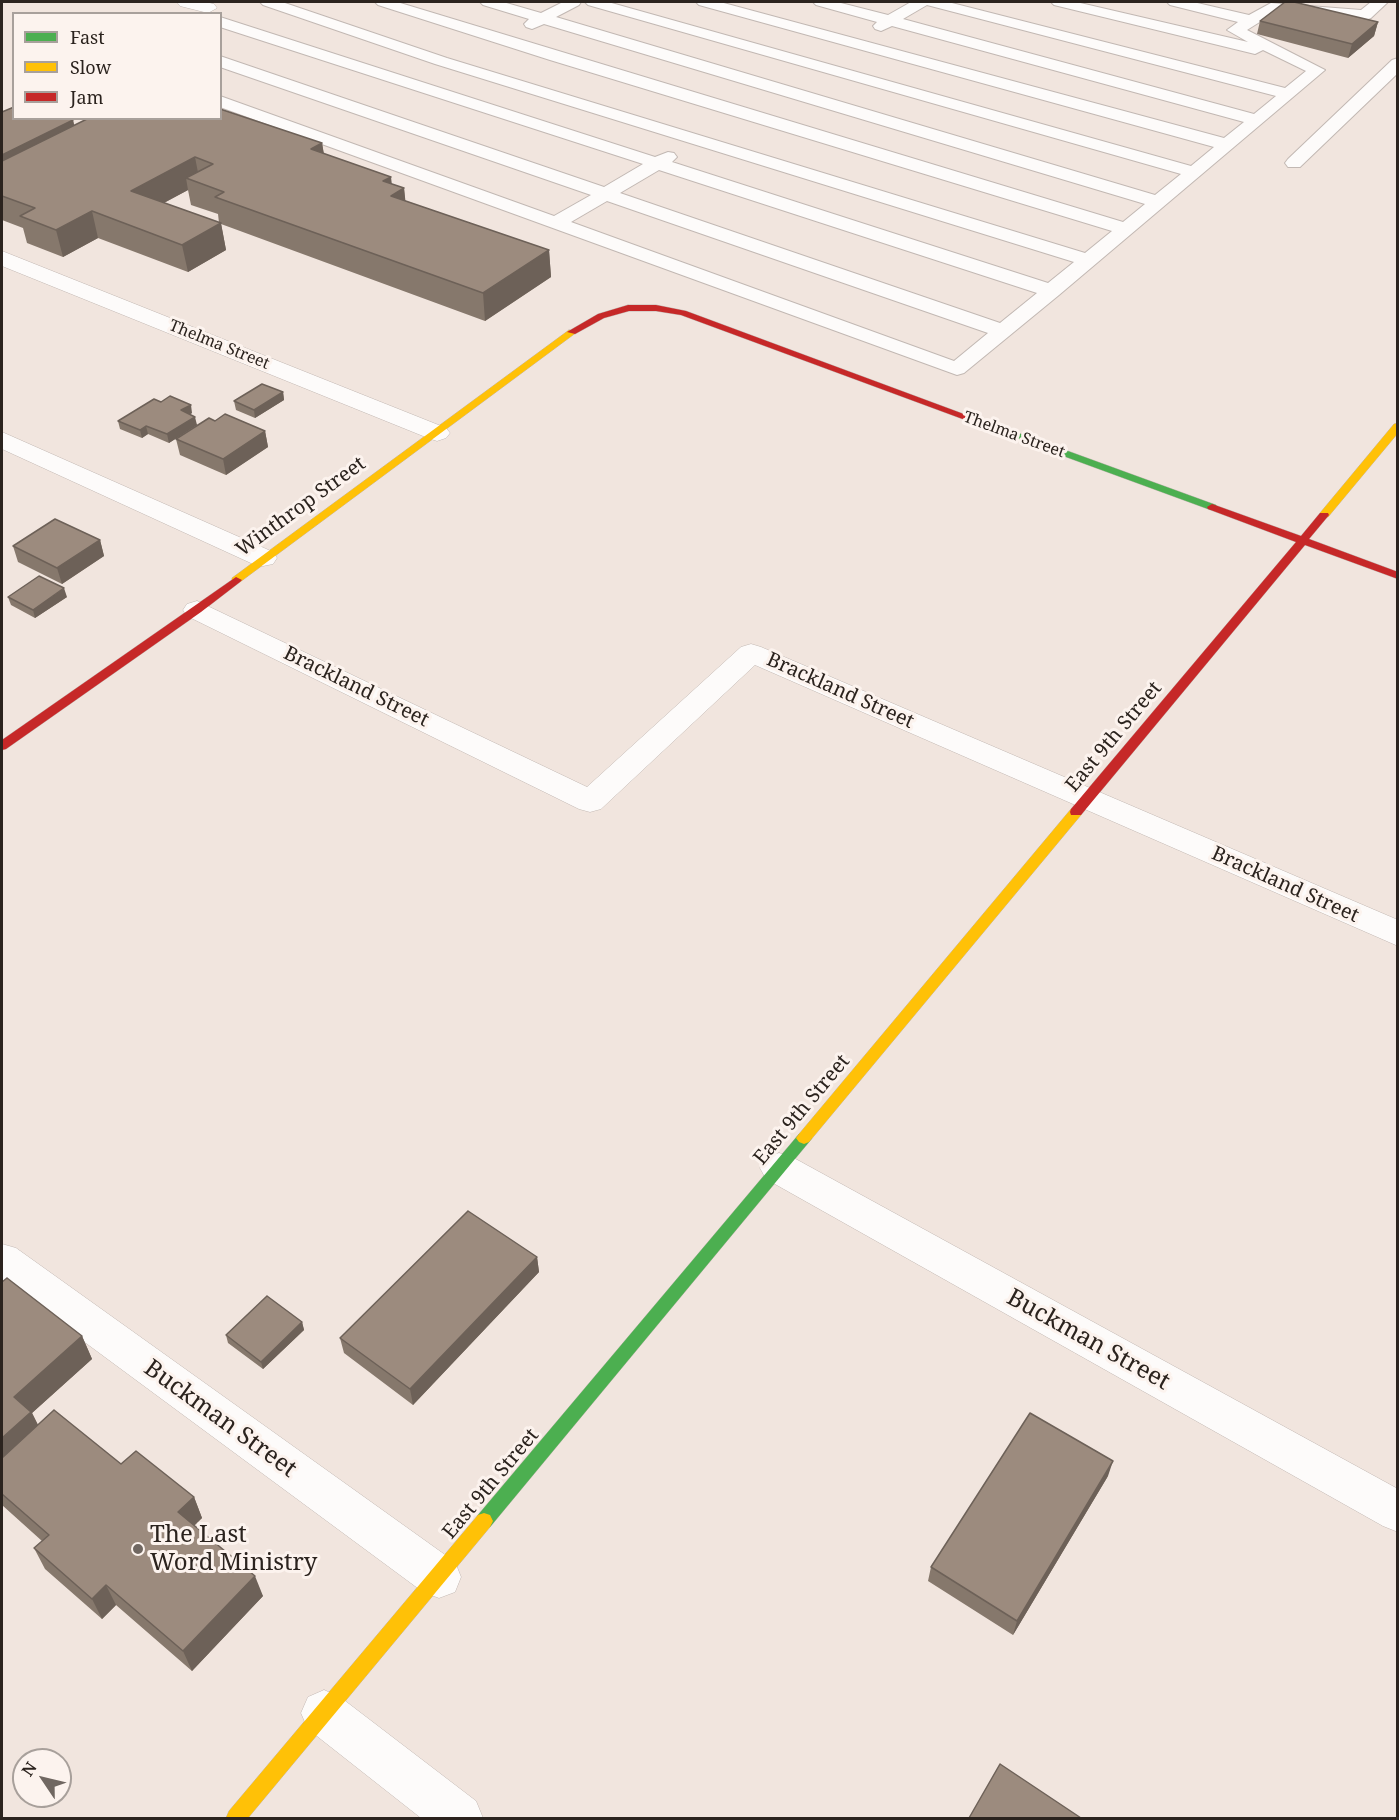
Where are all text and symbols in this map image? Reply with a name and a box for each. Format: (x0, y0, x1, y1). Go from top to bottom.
legend (12, 12, 222, 120)
text: Fast (70, 25, 105, 49)
text: Slow (70, 55, 111, 79)
text: Jam (70, 85, 104, 109)
street label: Thelma Street (166, 316, 272, 374)
street label: Thelma Street (961, 408, 1067, 462)
street label: Winthrop Street (232, 452, 370, 562)
street label: Brackland Street (280, 641, 432, 733)
street label: Brackland Street (763, 648, 917, 734)
street label: East 9th Street (1061, 677, 1167, 797)
street label: Brackland Street (1208, 842, 1362, 928)
street label: East 9th Street (749, 1050, 855, 1170)
street label: Buckman Street (1002, 1283, 1174, 1397)
street label: Buckman Street (138, 1354, 302, 1484)
street label: East 9th Street (438, 1424, 544, 1544)
place label: The Last Word Ministry (150, 1521, 317, 1577)
marker: The Last Word Ministry (131, 1542, 145, 1556)
north arrow (12, 1748, 72, 1808)
text: N (16, 1757, 42, 1780)

